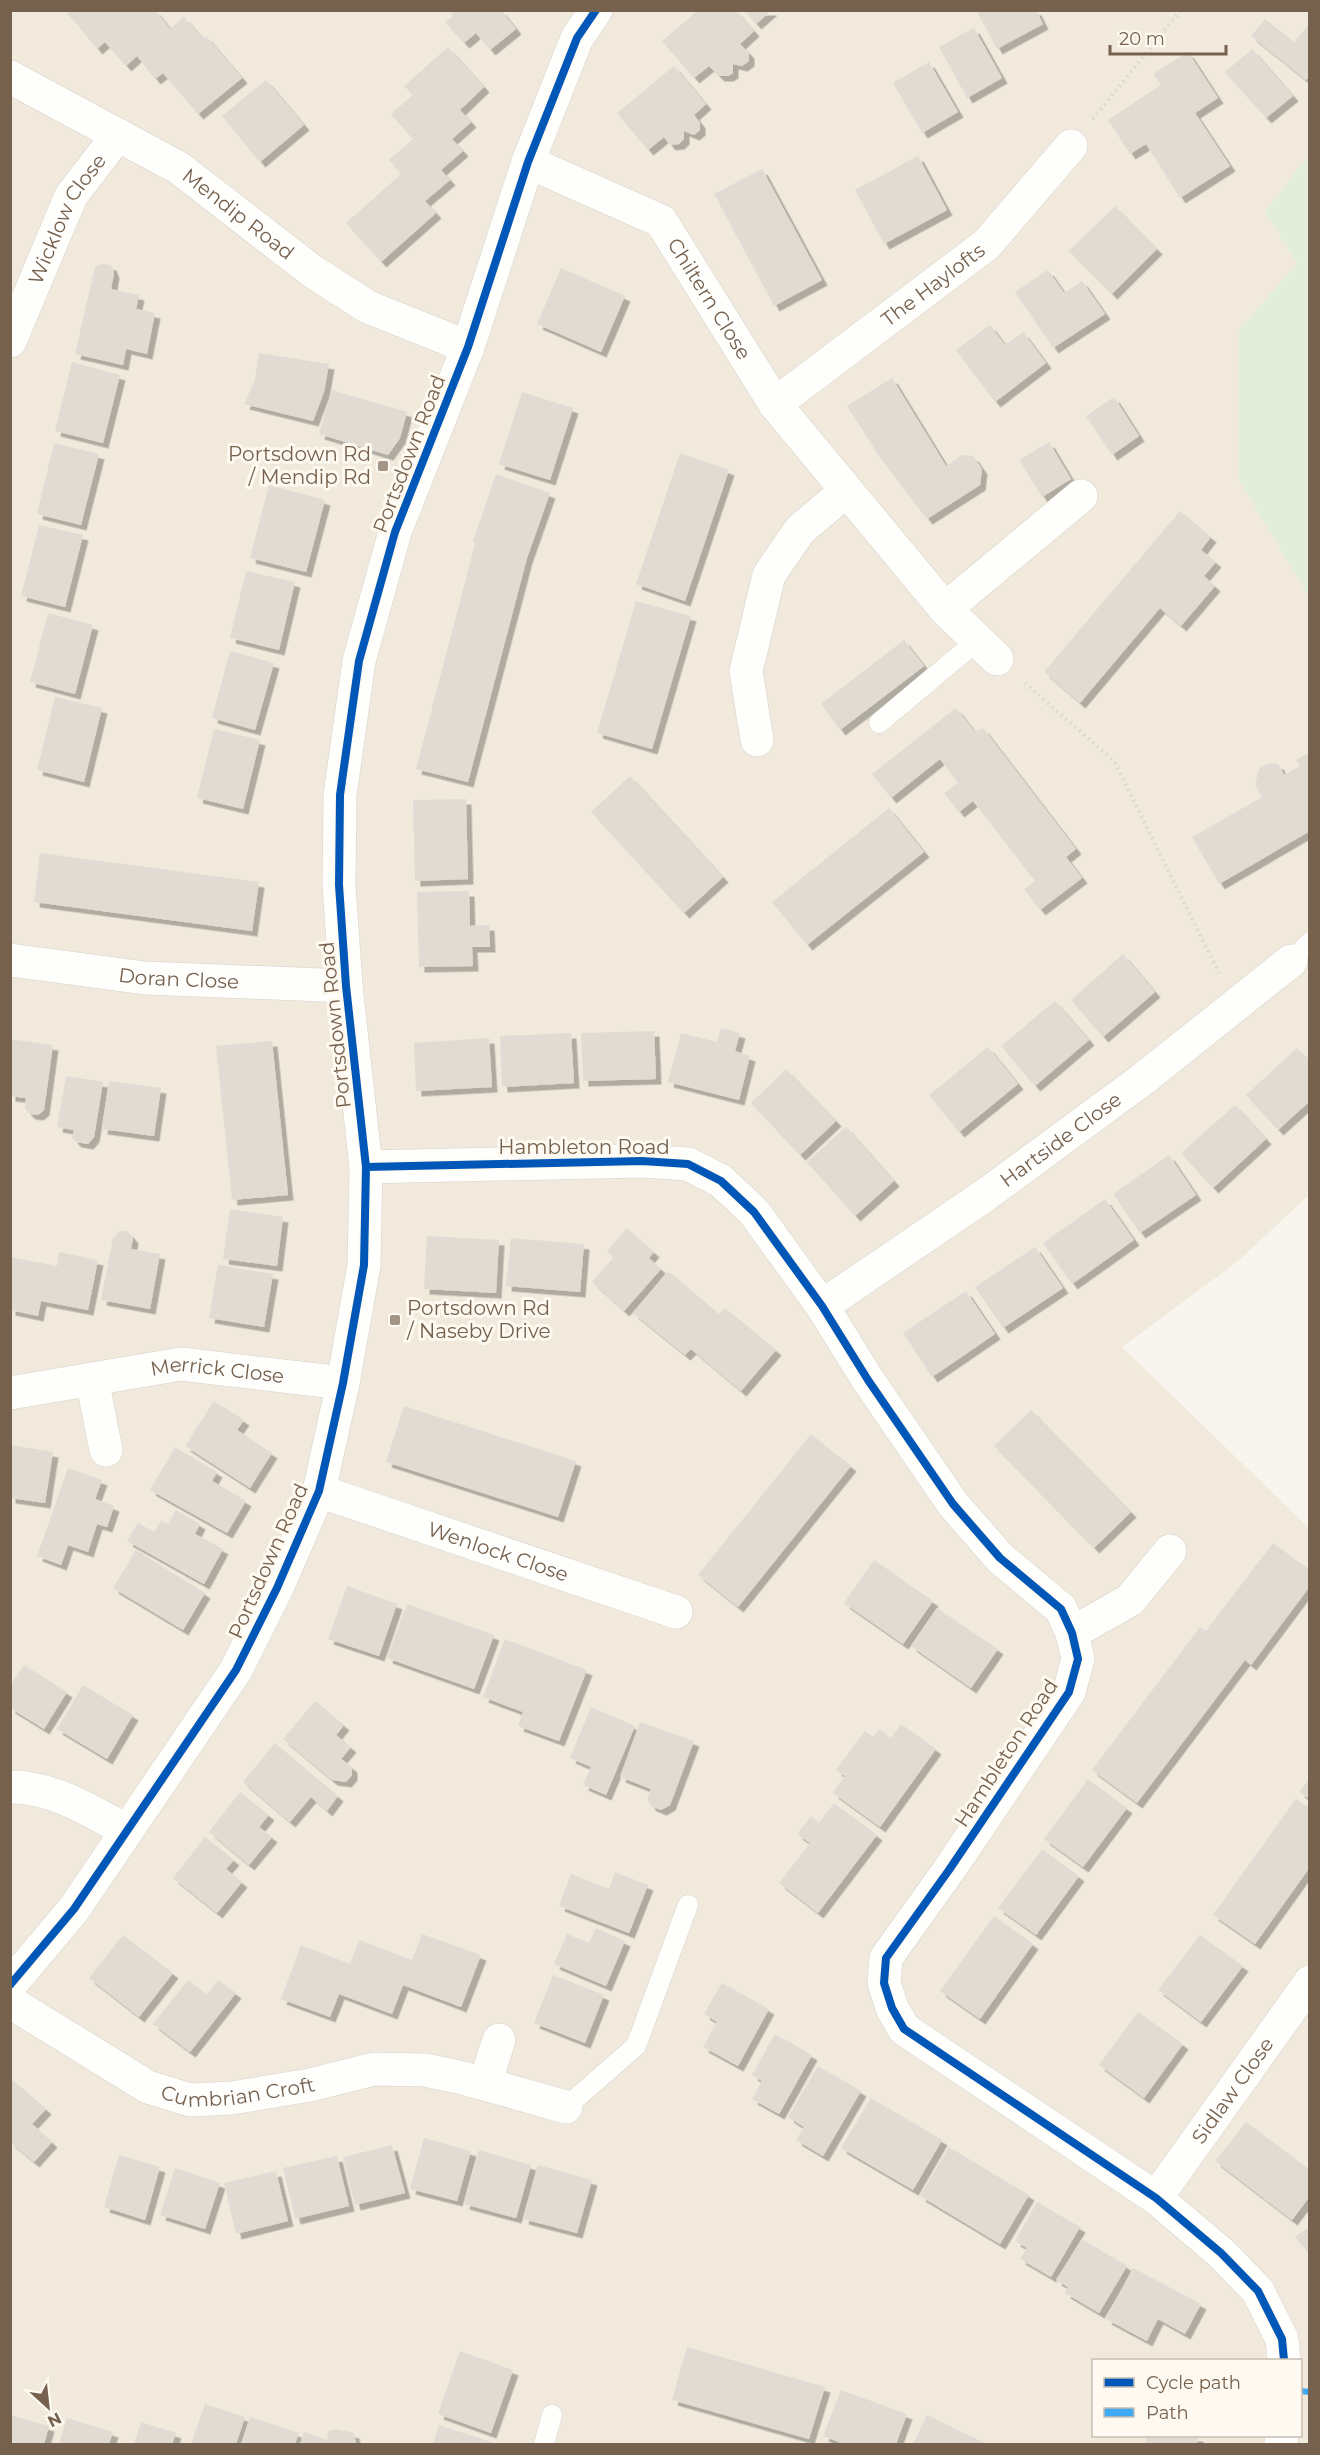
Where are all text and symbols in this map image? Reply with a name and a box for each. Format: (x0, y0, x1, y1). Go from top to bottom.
scale bar (1110, 18, 1226, 56)
text: 20 m (1119, 28, 1165, 50)
street label: Wicklow Close (23, 149, 111, 288)
street label: Mendip Road (178, 163, 299, 265)
street label: Chiltern Close (662, 233, 756, 364)
street label: The Haylofts (877, 238, 990, 332)
street label: Portsdown Road (368, 372, 450, 536)
place label: Portsdown Rd / Mendip Rd (228, 442, 371, 489)
marker: Portsdown Rd / Mendip Rd (376, 459, 390, 473)
street label: Portsdown Road (314, 941, 356, 1109)
street label: Doran Close (117, 963, 240, 994)
street label: Hartside Close (995, 1087, 1126, 1192)
street label: Hambleton Road (498, 1135, 670, 1159)
place label: Portsdown Rd / Naseby Drive (406, 1296, 551, 1343)
marker: Portsdown Rd / Naseby Drive (388, 1313, 402, 1327)
street label: Merrick Close (149, 1352, 286, 1388)
street label: Portsdown Road (223, 1480, 313, 1642)
street label: Wenlock Close (425, 1517, 571, 1587)
street label: Hambleton Road (949, 1674, 1063, 1832)
street label: Sidlaw Close (1187, 2033, 1279, 2148)
street label: Cumbrian Croft (158, 2072, 317, 2112)
legend (1092, 2359, 1302, 2437)
text: Cycle path (1146, 2372, 1241, 2394)
north arrow (18, 2377, 78, 2437)
text: Path (1146, 2402, 1189, 2424)
text: N (45, 2409, 65, 2431)

